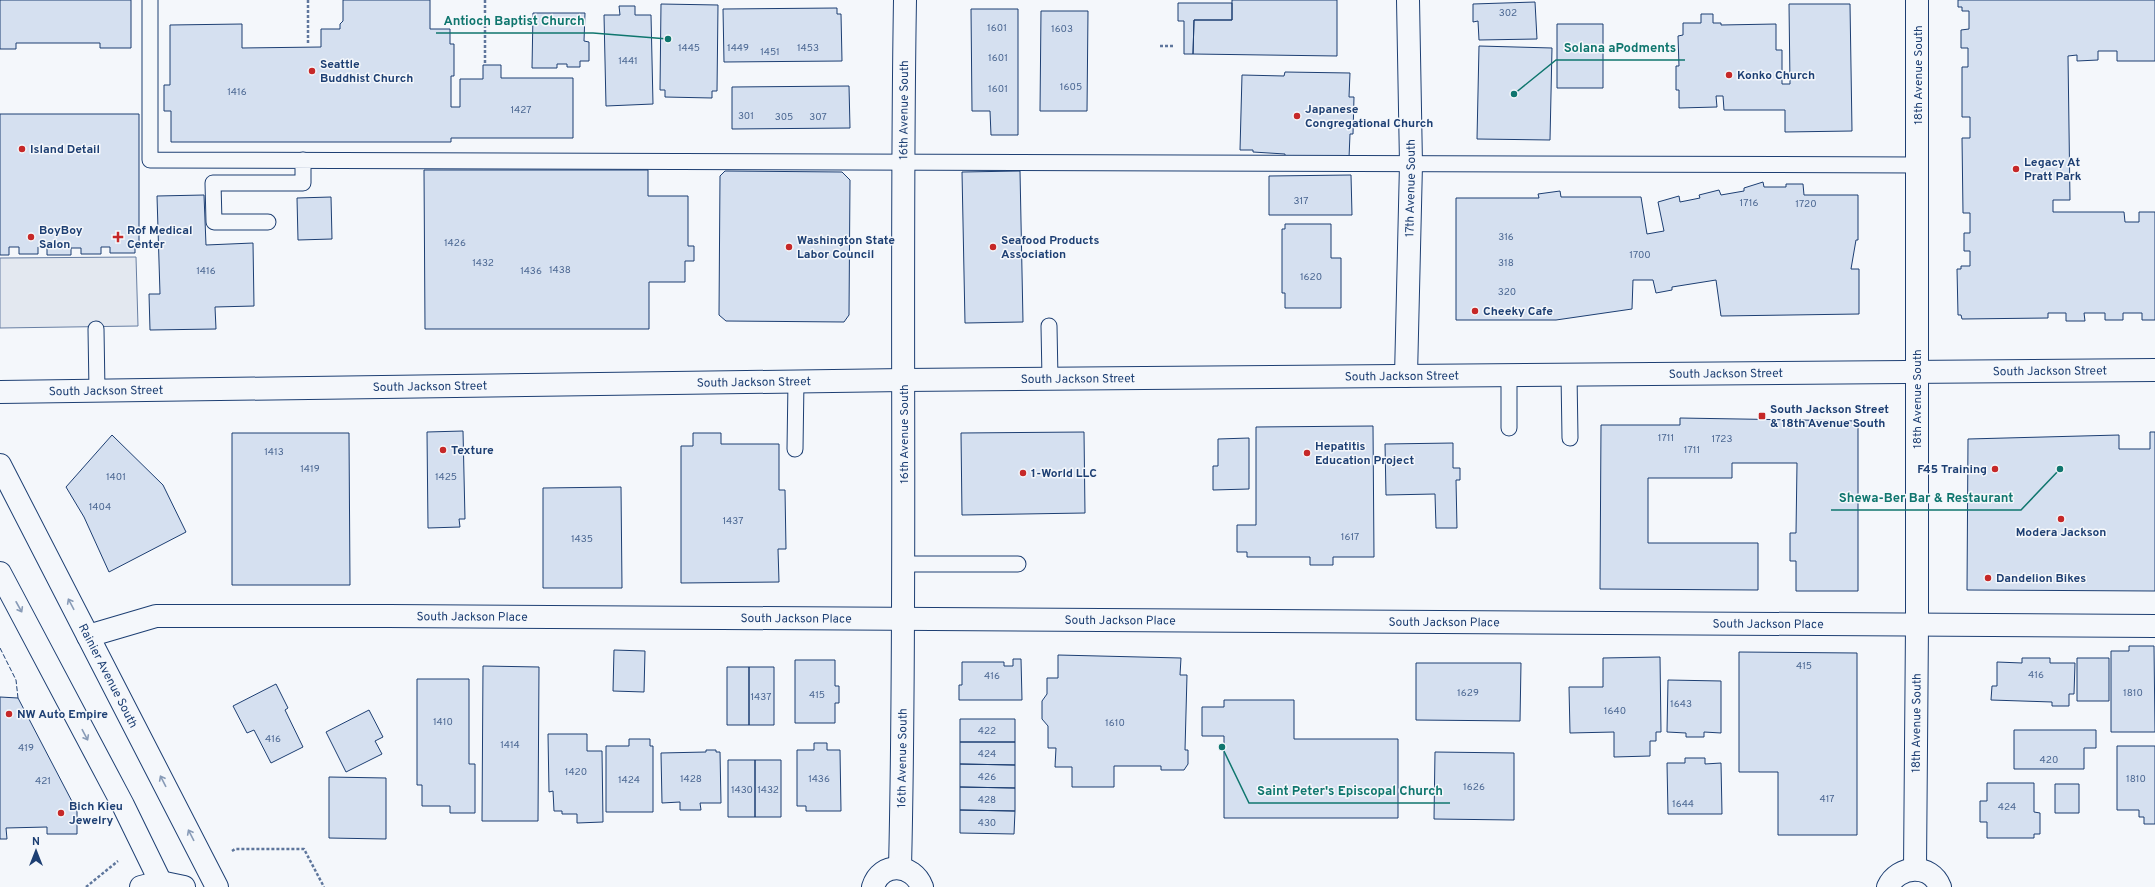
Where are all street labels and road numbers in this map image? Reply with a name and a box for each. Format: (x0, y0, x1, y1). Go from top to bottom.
street label: 18th Avenue South (1911, 25, 1927, 125)
street label: 16th Avenue South (896, 60, 913, 160)
street label: 17th Avenue South (1402, 139, 1420, 237)
street label: 18th Avenue South (1910, 349, 1926, 449)
street label: South Jackson Street (1993, 363, 2107, 380)
street label: South Jackson Street (1669, 366, 1783, 383)
street label: South Jackson Street (1345, 369, 1459, 385)
street label: South Jackson Street (1021, 371, 1135, 388)
street label: South Jackson Street (697, 374, 811, 392)
street label: South Jackson Street (373, 379, 487, 396)
street label: South Jackson Street (49, 383, 163, 400)
street label: 16th Avenue South (897, 384, 913, 484)
street label: South Jackson Place (417, 609, 528, 626)
street label: South Jackson Place (741, 611, 852, 628)
street label: South Jackson Place (1065, 613, 1176, 629)
street label: South Jackson Place (1388, 615, 1500, 631)
street label: South Jackson Place (1712, 616, 1824, 633)
street label: Rainier Avenue South (74, 621, 141, 731)
street label: 18th Avenue South (1909, 673, 1926, 773)
street label: 16th Avenue South (894, 708, 912, 808)

